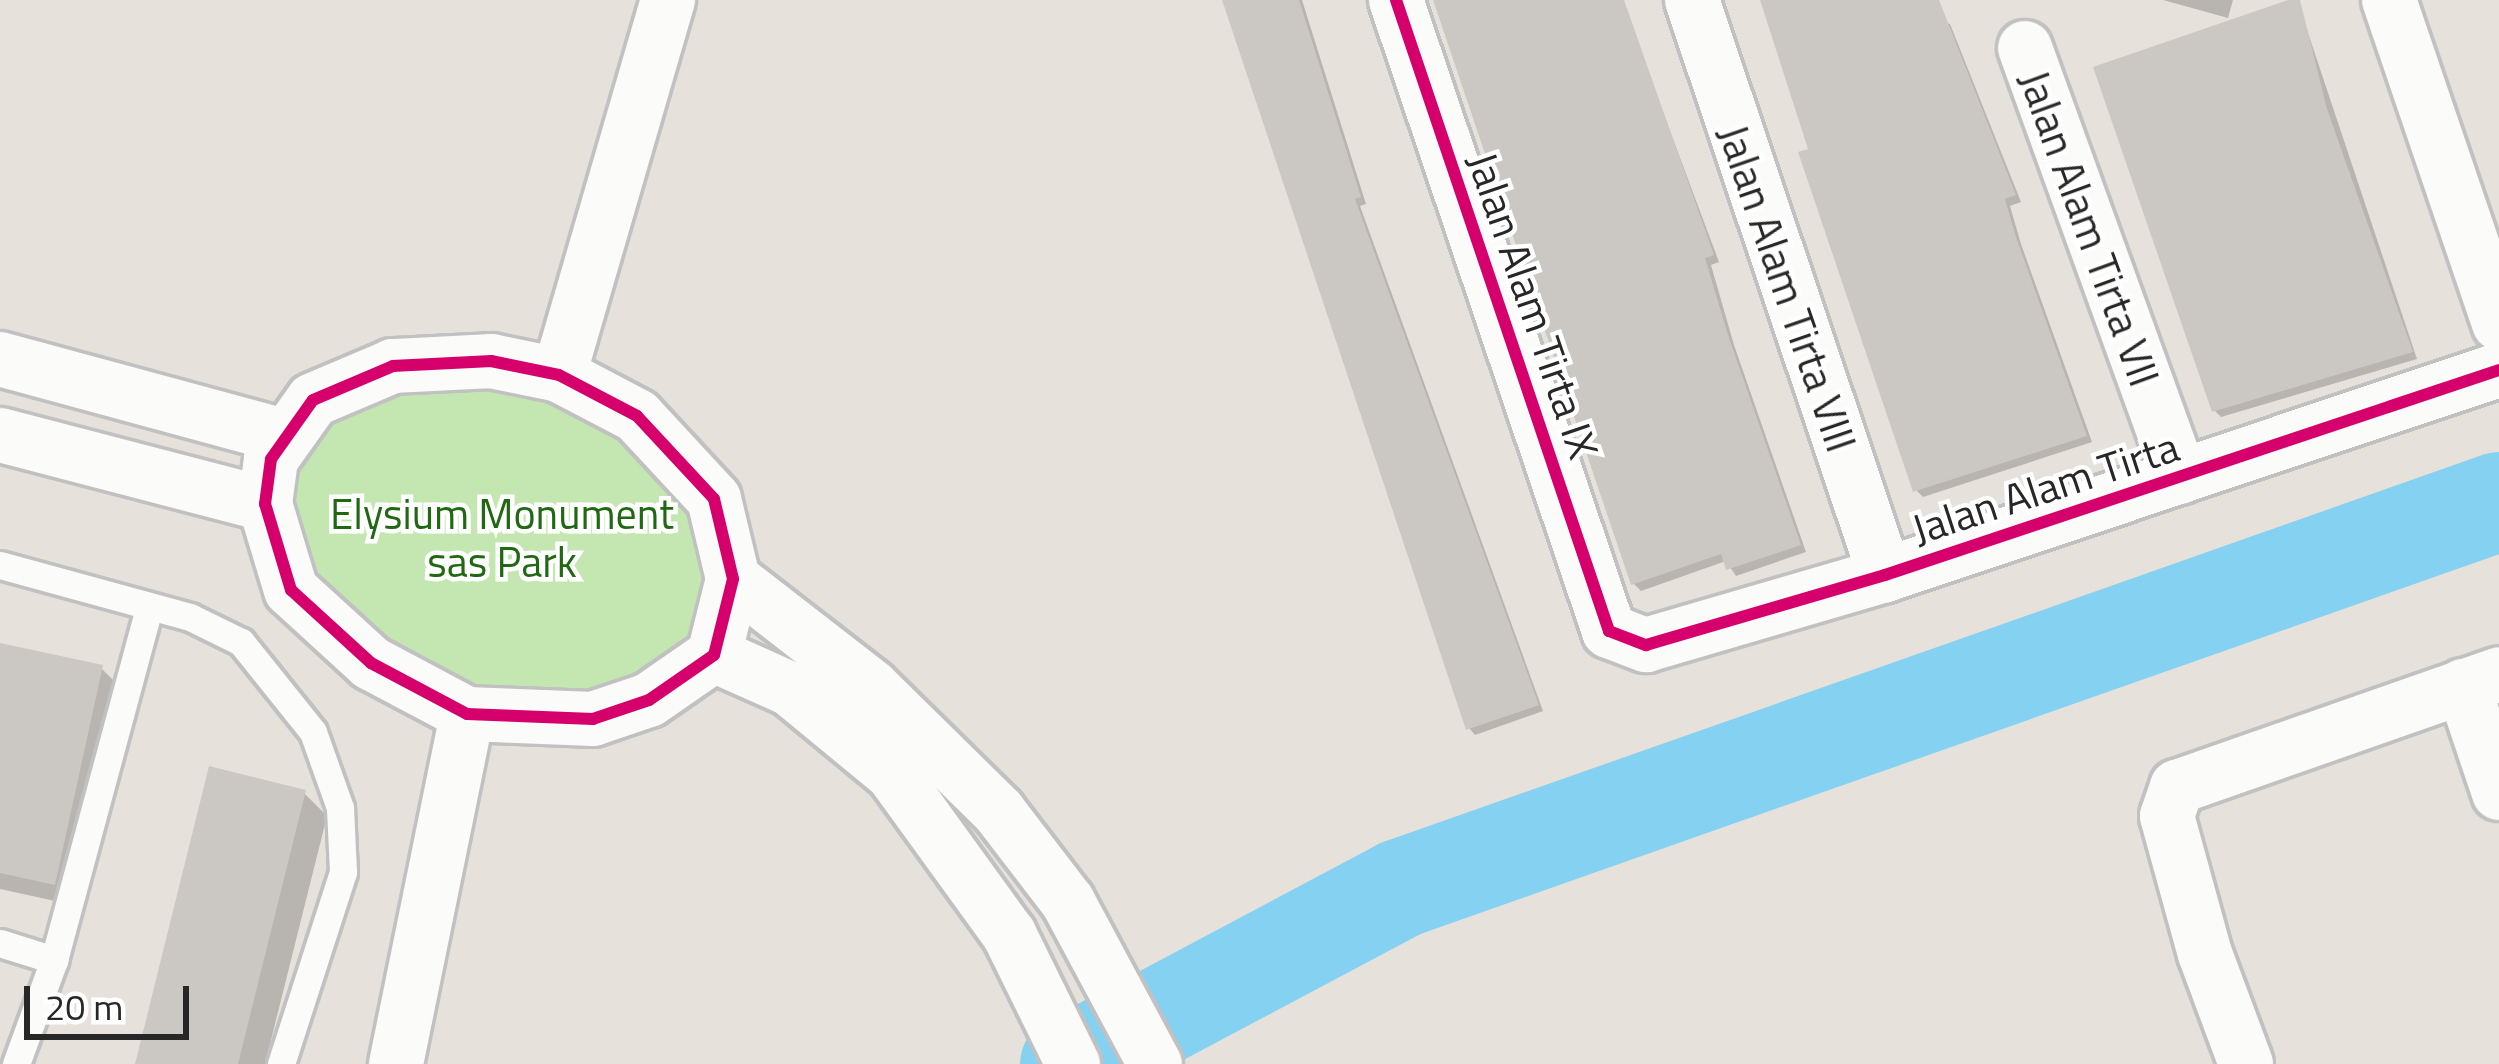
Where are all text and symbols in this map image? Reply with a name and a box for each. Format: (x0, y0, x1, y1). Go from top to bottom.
street label: Jalan Alam Tirta VII (2010, 63, 2170, 393)
street label: Jalan Alam Tirta VIII (1708, 118, 1868, 458)
street label: Jalan Alam Tirta IX (1458, 145, 1610, 465)
street label: Jalan Alam Tirta (1905, 420, 2185, 554)
park label: Elysium Monument sas Park (330, 488, 674, 586)
scale bar (30, 962, 195, 1036)
text: 20 m (45, 979, 123, 1034)

